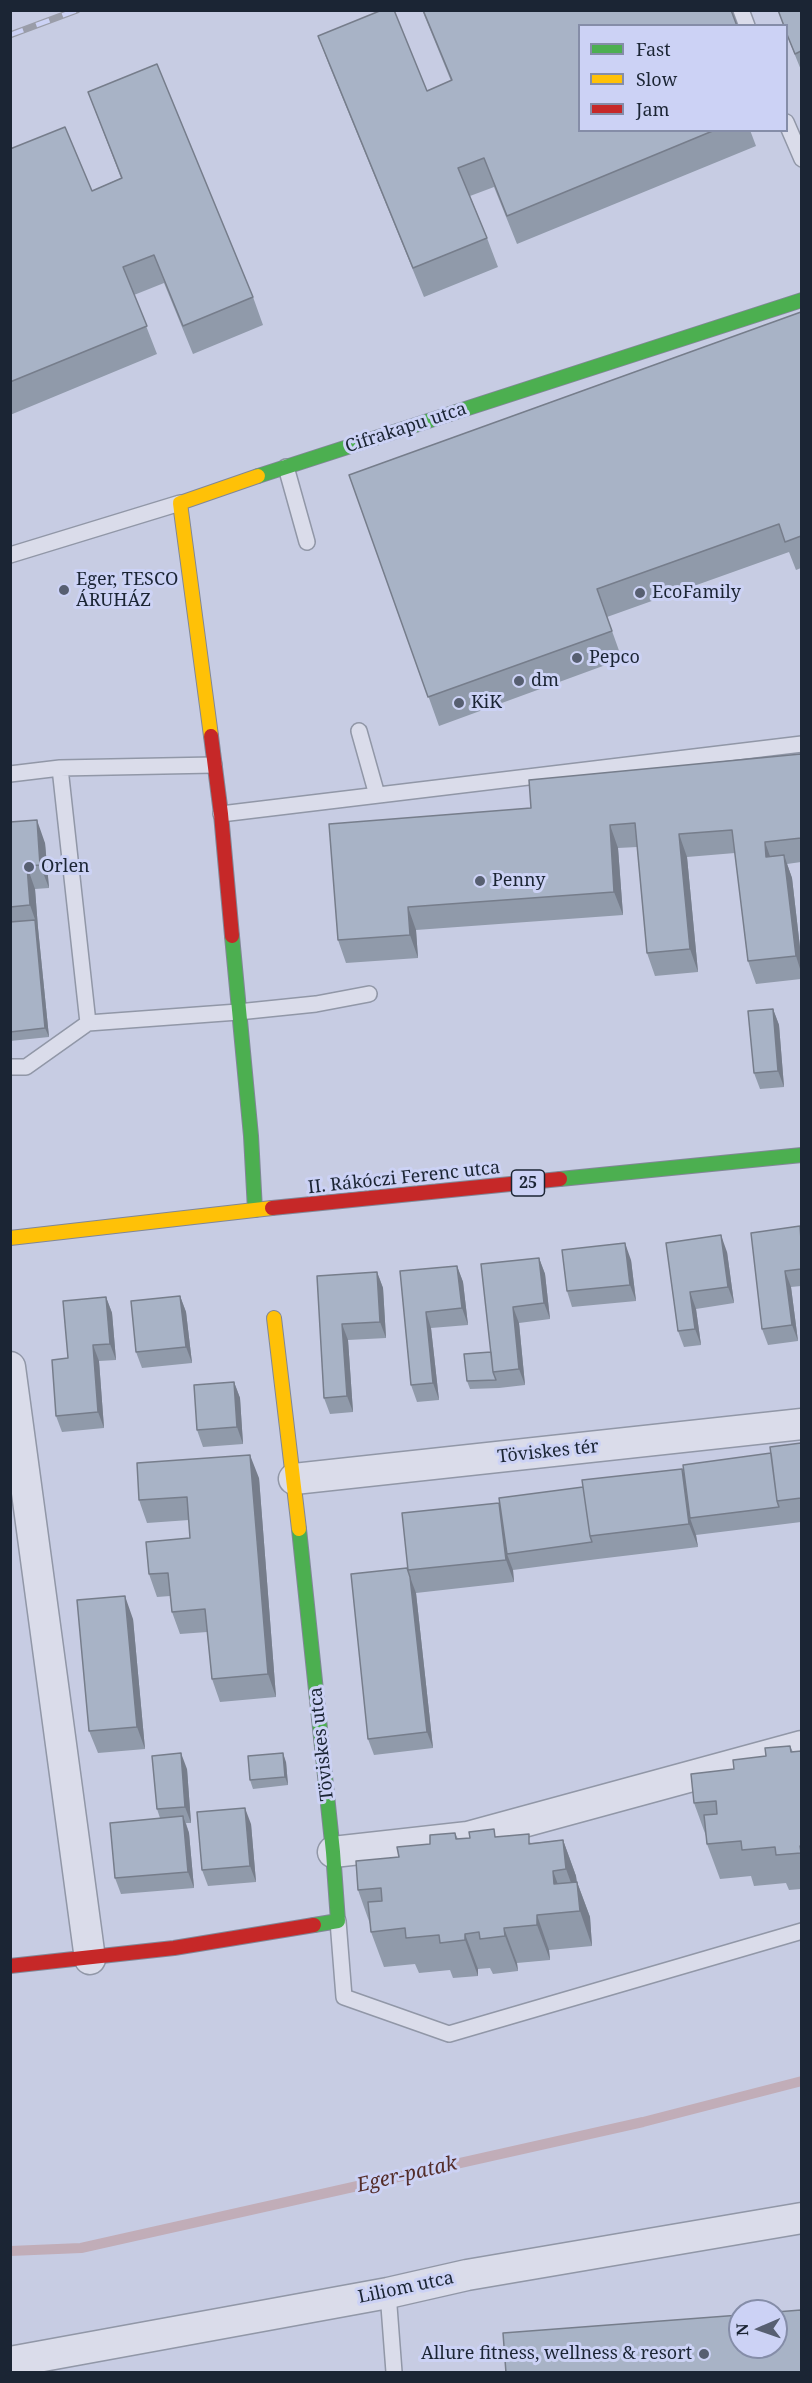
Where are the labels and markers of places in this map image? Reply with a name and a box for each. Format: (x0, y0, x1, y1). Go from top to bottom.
place label: Eger, TESCO ÁRUHÁZ (76, 569, 178, 612)
place label: EcoFamily (652, 582, 741, 604)
marker: Eger, TESCO ÁRUHÁZ (57, 583, 71, 597)
marker: EcoFamily (633, 586, 647, 600)
place label: Pepco (589, 647, 640, 669)
marker: Pepco (570, 651, 584, 665)
place label: dm (531, 670, 559, 692)
marker: dm (512, 674, 526, 688)
place label: KiK (471, 692, 502, 714)
marker: KiK (452, 696, 466, 710)
place label: Orlen (41, 856, 90, 878)
marker: Orlen (22, 860, 36, 874)
place label: Penny (492, 870, 546, 892)
marker: Penny (473, 874, 487, 888)
place label: Allure fitness, wellness & resort (421, 2343, 692, 2365)
marker: Allure fitness, wellness & resort (697, 2347, 711, 2361)

